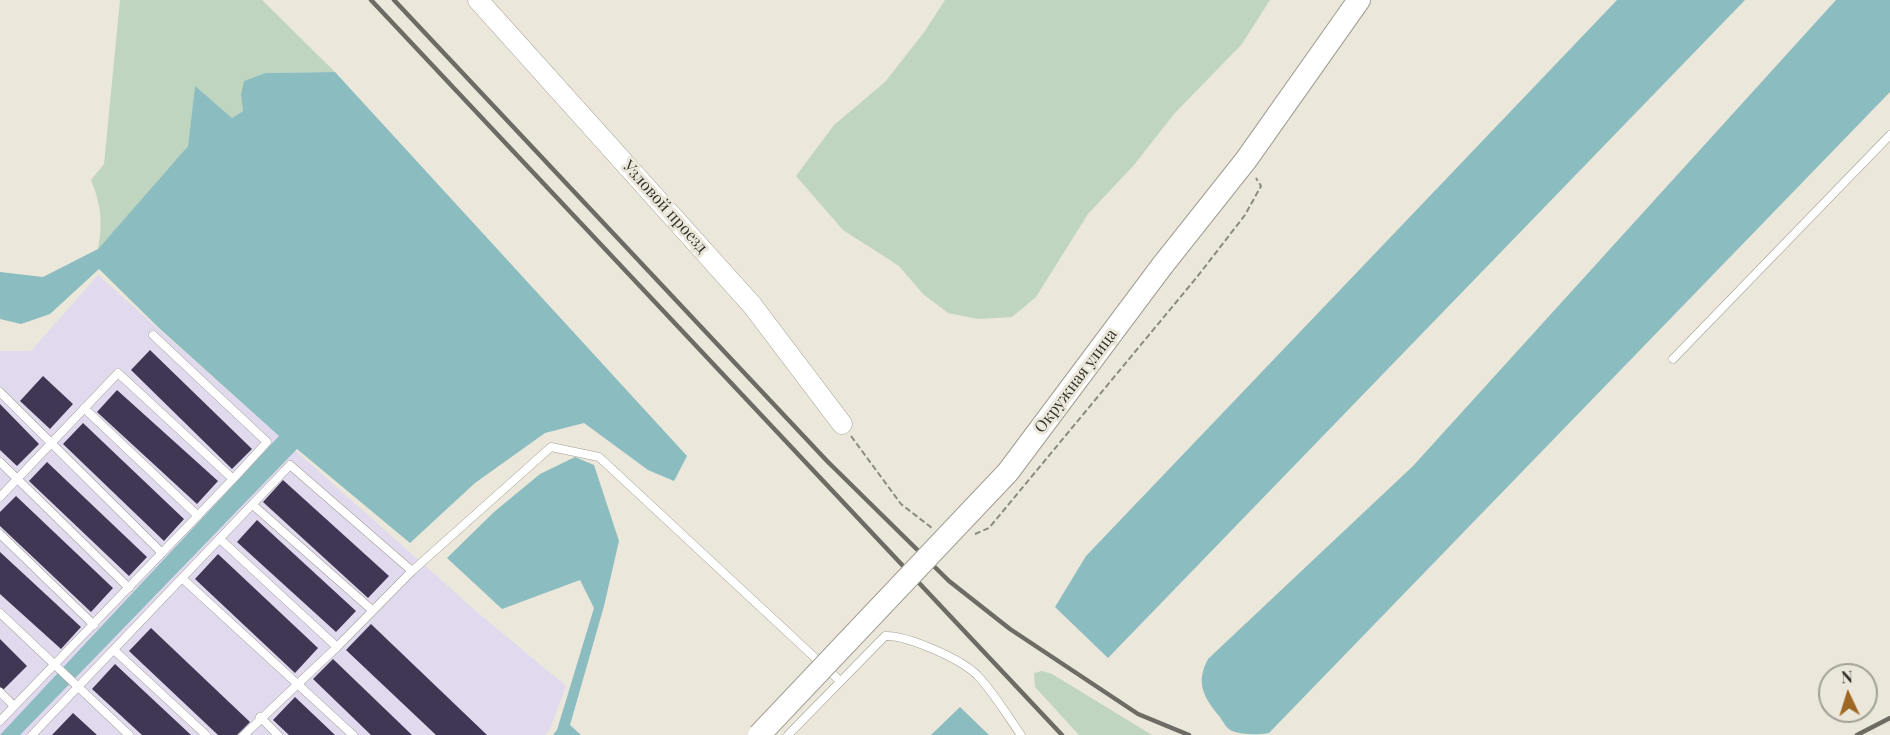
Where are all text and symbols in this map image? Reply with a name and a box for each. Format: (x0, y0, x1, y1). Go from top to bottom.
street label: Узловой проезд (618, 157, 712, 257)
street label: Окружная улица (1031, 325, 1121, 437)
north arrow (1818, 663, 1878, 723)
text: N (1840, 666, 1853, 687)

